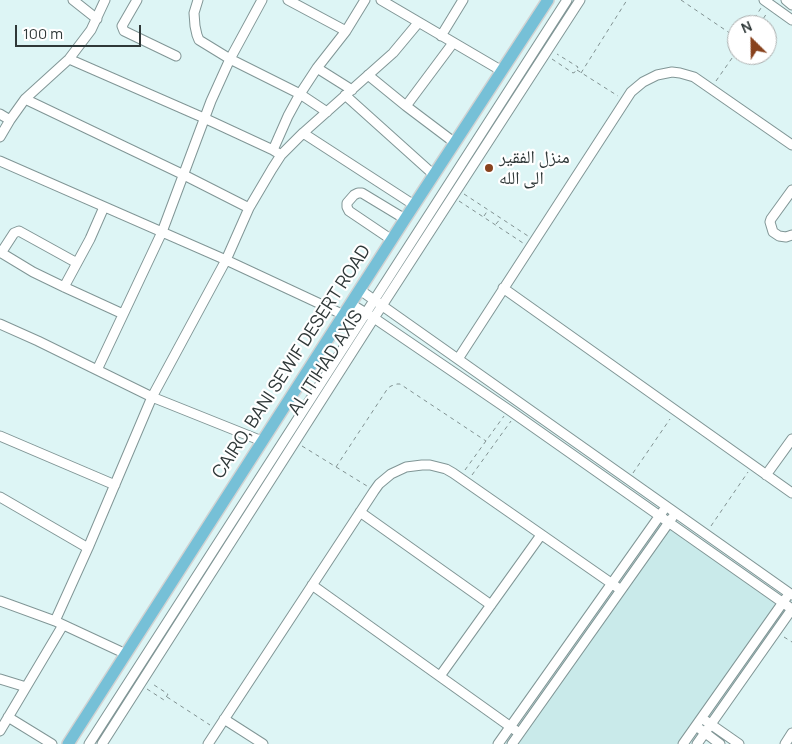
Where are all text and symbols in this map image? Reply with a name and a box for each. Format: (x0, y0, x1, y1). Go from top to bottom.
scale bar (18, 15, 144, 47)
north arrow (727, 15, 777, 65)
text: N (738, 16, 755, 37)
text: 100 m (23, 23, 63, 44)
place label: منزل الفقير الى الله (499, 147, 570, 190)
marker: منزل الفقير الى الله (483, 162, 495, 174)
street label: CAIRO, BANI SEWIF DESERT ROAD (208, 241, 376, 483)
street label: AL ITIHAD AXIS (284, 307, 368, 419)

